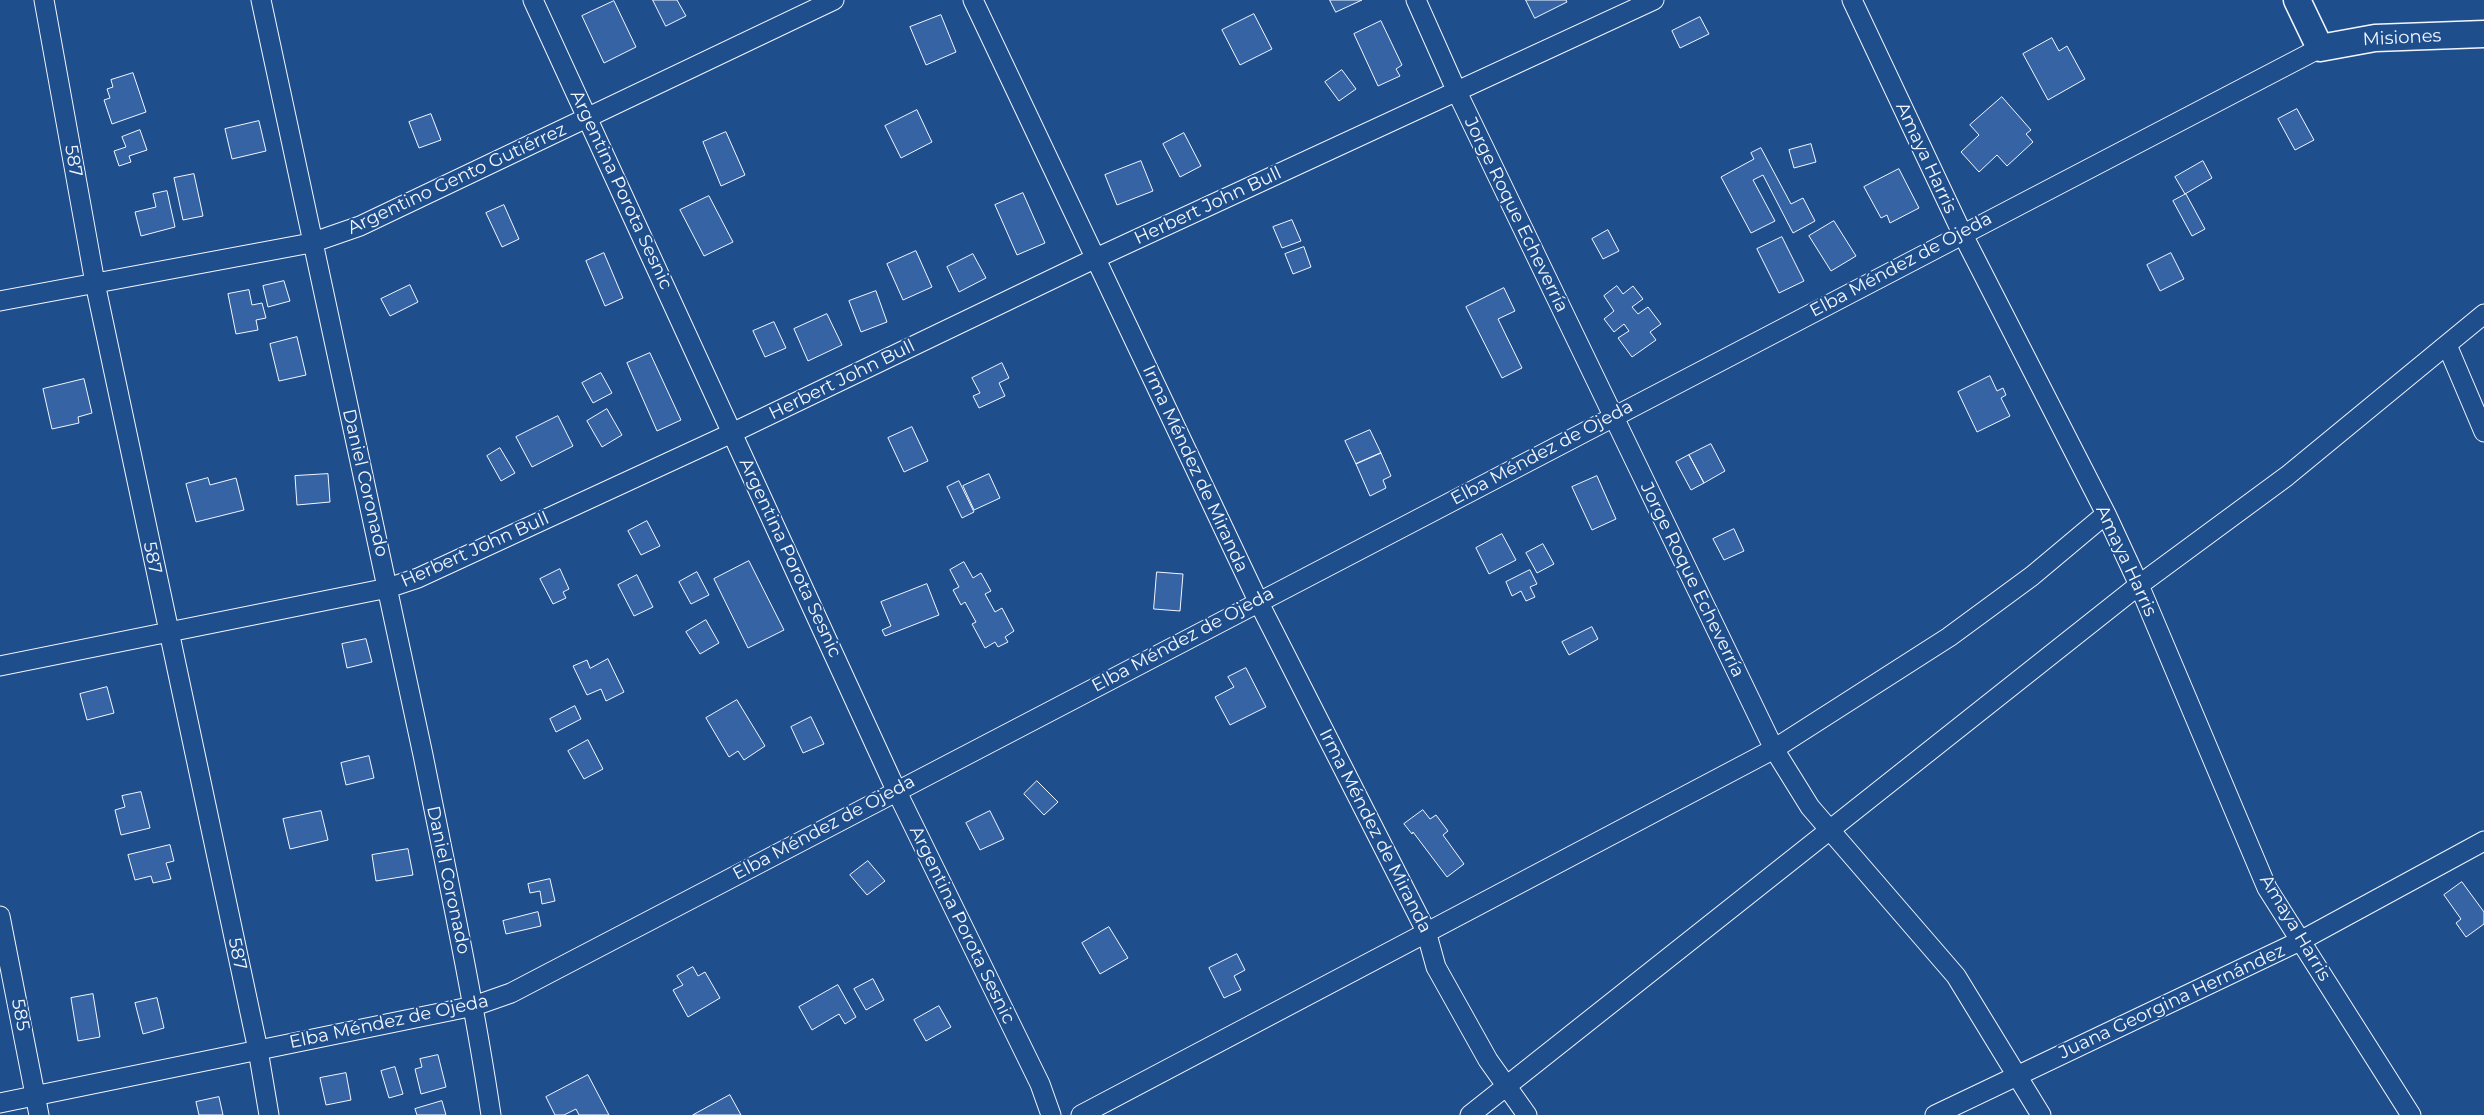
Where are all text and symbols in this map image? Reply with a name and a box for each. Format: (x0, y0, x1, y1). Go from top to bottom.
street label: Misiones (2362, 25, 2442, 51)
street label: Argentina Porota Sesnic (565, 87, 677, 293)
street label: Amaya Harris (1891, 99, 1961, 217)
street label: Jorge Roque Echeverría (1459, 114, 1573, 316)
street label: Argentino Gento Gutiérrez (344, 119, 570, 239)
street label: 587 (60, 143, 86, 179)
street label: Herbert John Bull (1131, 162, 1285, 250)
street label: Elba Méndez de Ojeda (1806, 208, 1996, 322)
street label: Herbert John Bull (765, 335, 919, 425)
street label: Irma Méndez de Miranda (1137, 362, 1253, 576)
street label: Elba Méndez de Ojeda (1447, 396, 1637, 510)
street label: Daniel Coronado (337, 407, 393, 559)
street label: Argentina Porota Sesnic (734, 455, 846, 661)
street label: Jorge Roque Echeverría (1635, 479, 1749, 681)
street label: Amaya Harris (2091, 502, 2161, 620)
street label: Herbert John Bull (398, 508, 552, 592)
street label: 587 (138, 540, 166, 576)
street label: Elba Méndez de Ojeda (1088, 583, 1278, 697)
street label: Irma Méndez de Miranda (1314, 725, 1436, 937)
street label: Elba Méndez de Ojeda (729, 771, 919, 885)
street label: Daniel Coronado (422, 804, 474, 956)
street label: Argentina Porota Sesnic (905, 823, 1019, 1027)
street label: Amaya Harris (2255, 871, 2335, 985)
street label: 587 (223, 936, 251, 972)
street label: Juana Georgina Hernández (2056, 940, 2288, 1064)
street label: Elba Méndez de Ojeda (287, 990, 491, 1054)
street label: 585 (6, 997, 34, 1033)

